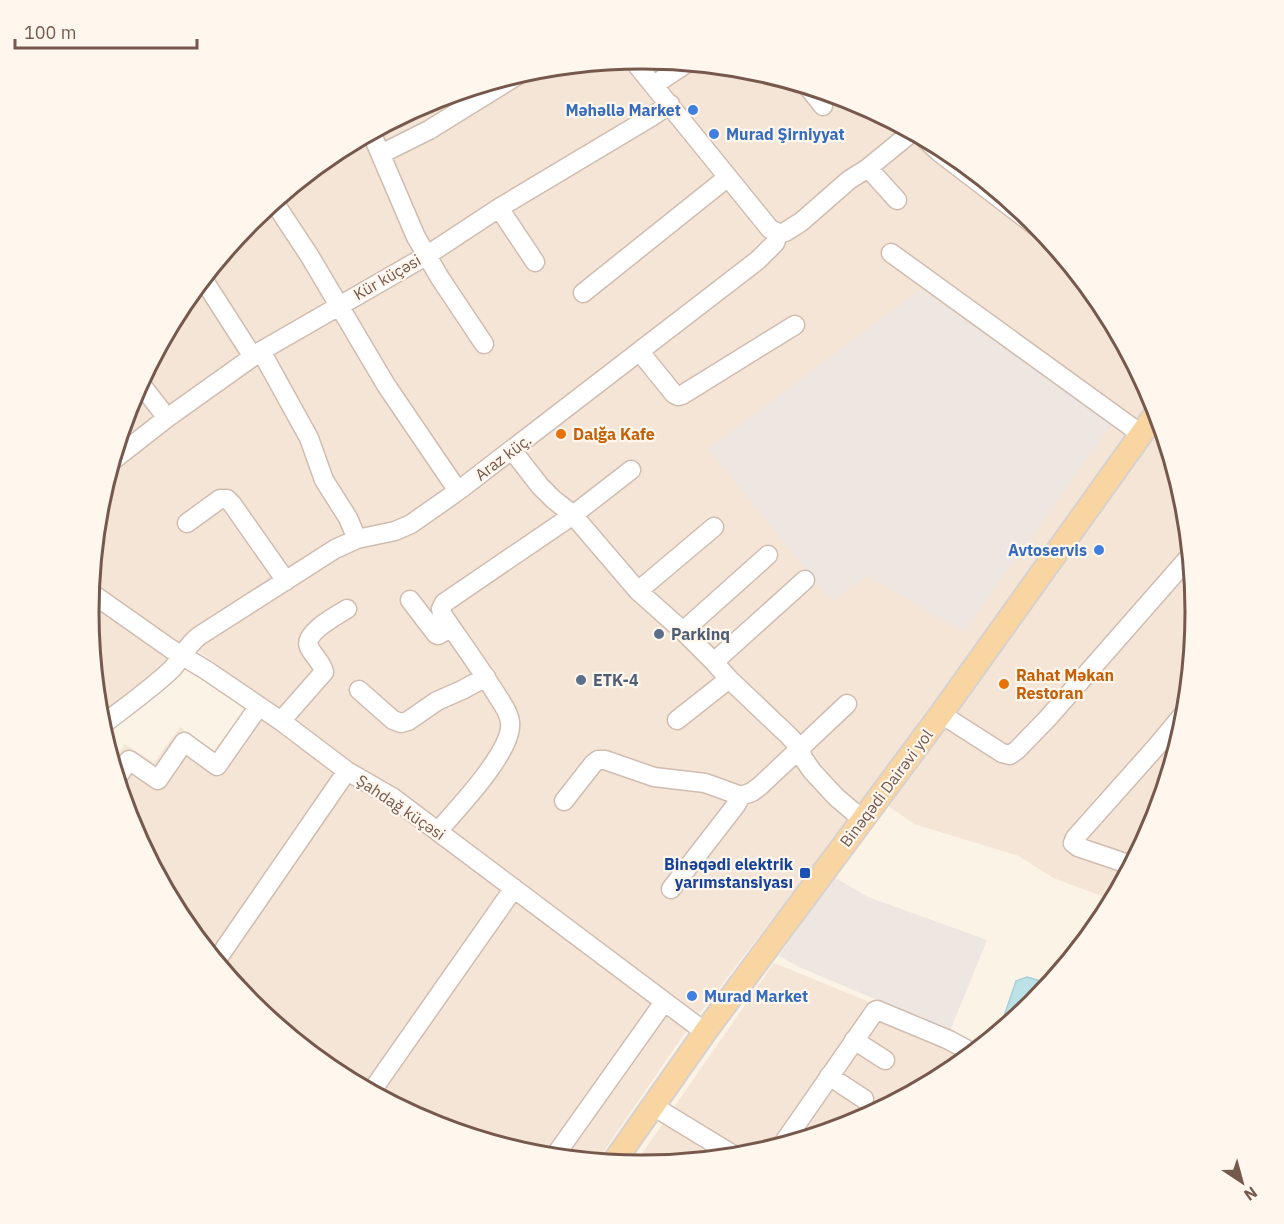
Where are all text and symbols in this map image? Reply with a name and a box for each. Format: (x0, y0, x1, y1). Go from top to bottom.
scale bar (15, 12, 196, 50)
text: 100 m (24, 21, 76, 44)
place label: Məhəllə Market (565, 100, 681, 120)
marker: Məhəllə Market (686, 103, 700, 117)
place label: Murad Şirniyyat (726, 124, 845, 144)
marker: Murad Şirniyyat (707, 127, 721, 141)
street label: Kür küçəsi (350, 250, 424, 304)
place label: Dalğa Kafe (573, 424, 655, 444)
marker: Dalğa Kafe (554, 427, 568, 441)
street label: Araz küç. (471, 429, 535, 485)
place label: Avtoservis (1008, 540, 1087, 560)
marker: Avtoservis (1092, 543, 1106, 557)
place label: Parkinq (671, 624, 730, 644)
marker: Parkinq (652, 627, 666, 641)
place label: Rahat Məkan Restoran (1016, 665, 1114, 703)
place label: ETK-4 (593, 670, 639, 690)
marker: ETK-4 (574, 673, 588, 687)
marker: Rahat Məkan Restoran (997, 677, 1011, 691)
street label: Binəqədi Dairəvi yol (835, 725, 937, 851)
street label: Şahdağ küçəsi (353, 770, 449, 844)
place label: Binəqədi elektrik yarımstansiyası (664, 854, 794, 892)
marker: Binəqədi elektrik yarımstansiyası (798, 866, 812, 880)
place label: Murad Market (704, 986, 808, 1006)
marker: Murad Market (685, 989, 699, 1003)
north arrow (1212, 1152, 1272, 1212)
text: N (1240, 1183, 1261, 1206)

